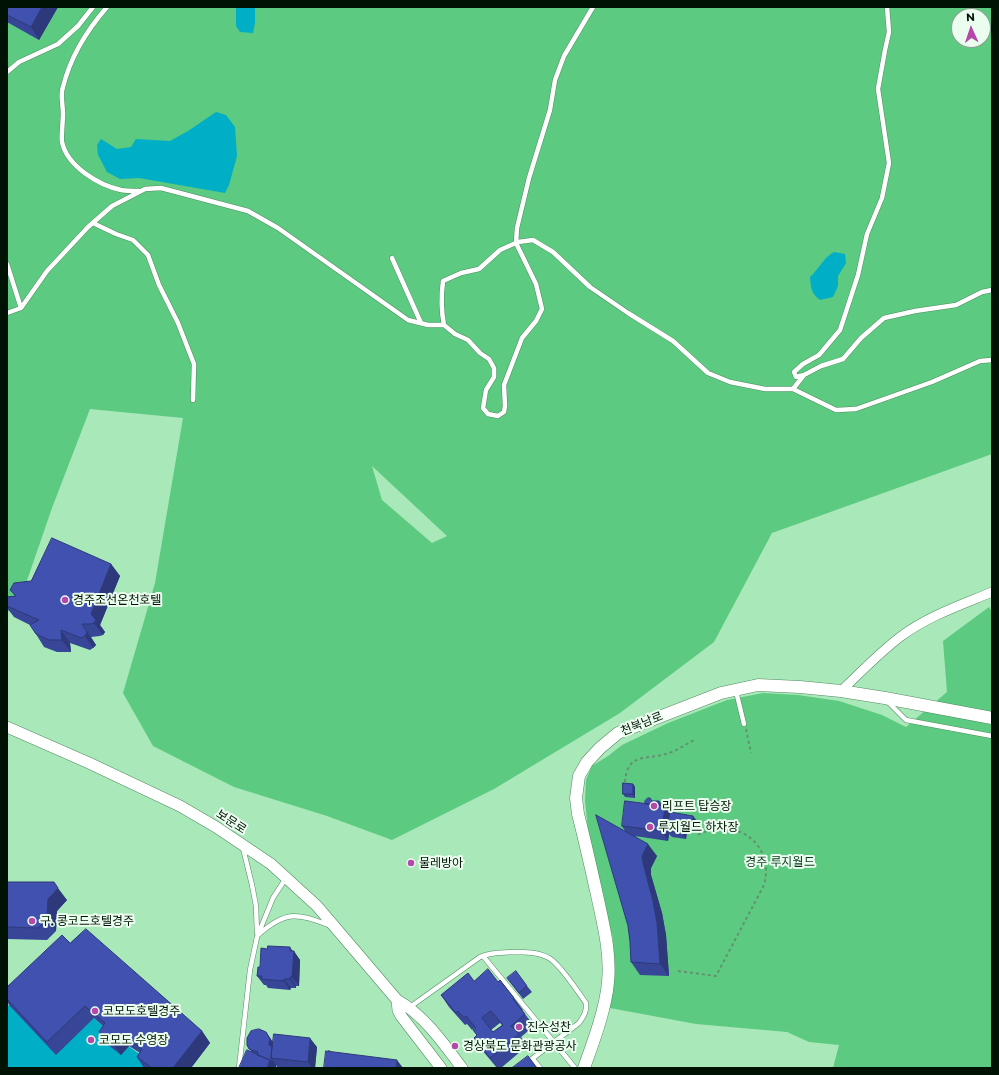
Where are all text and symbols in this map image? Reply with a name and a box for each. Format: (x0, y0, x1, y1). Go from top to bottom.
north arrow (951, 8, 991, 48)
text: N (966, 10, 975, 24)
place label: 경주조선온천호텔 (73, 593, 161, 607)
marker: 경주조선온천호텔 (60, 595, 70, 605)
street label: 천북남로 (619, 709, 665, 739)
place label: 리프트 탑승장 (662, 799, 731, 813)
marker: 리프트 탑승장 (649, 801, 659, 811)
street label: 보문로 (213, 807, 249, 837)
place label: 루지월드 하차장 (658, 820, 738, 834)
marker: 루지월드 하차장 (645, 822, 655, 832)
park label: 경주 루지월드 (745, 855, 815, 869)
place label: 물레방아 (419, 856, 463, 870)
marker: 물레방아 (406, 858, 416, 868)
place label: 구. 콩코드호텔경주 (40, 914, 134, 928)
marker: 구. 콩코드호텔경주 (27, 916, 37, 926)
place label: 코모도호텔경주 (103, 1004, 180, 1018)
marker: 코모도호텔경주 (90, 1006, 100, 1016)
place label: 진수성찬 (527, 1020, 571, 1034)
marker: 진수성찬 (514, 1022, 524, 1032)
place label: 코모도 수영장 (99, 1033, 168, 1047)
marker: 코모도 수영장 (86, 1035, 96, 1045)
place label: 경상북도 문화관광공사 (463, 1039, 577, 1053)
marker: 경상북도 문화관광공사 (450, 1041, 460, 1051)

